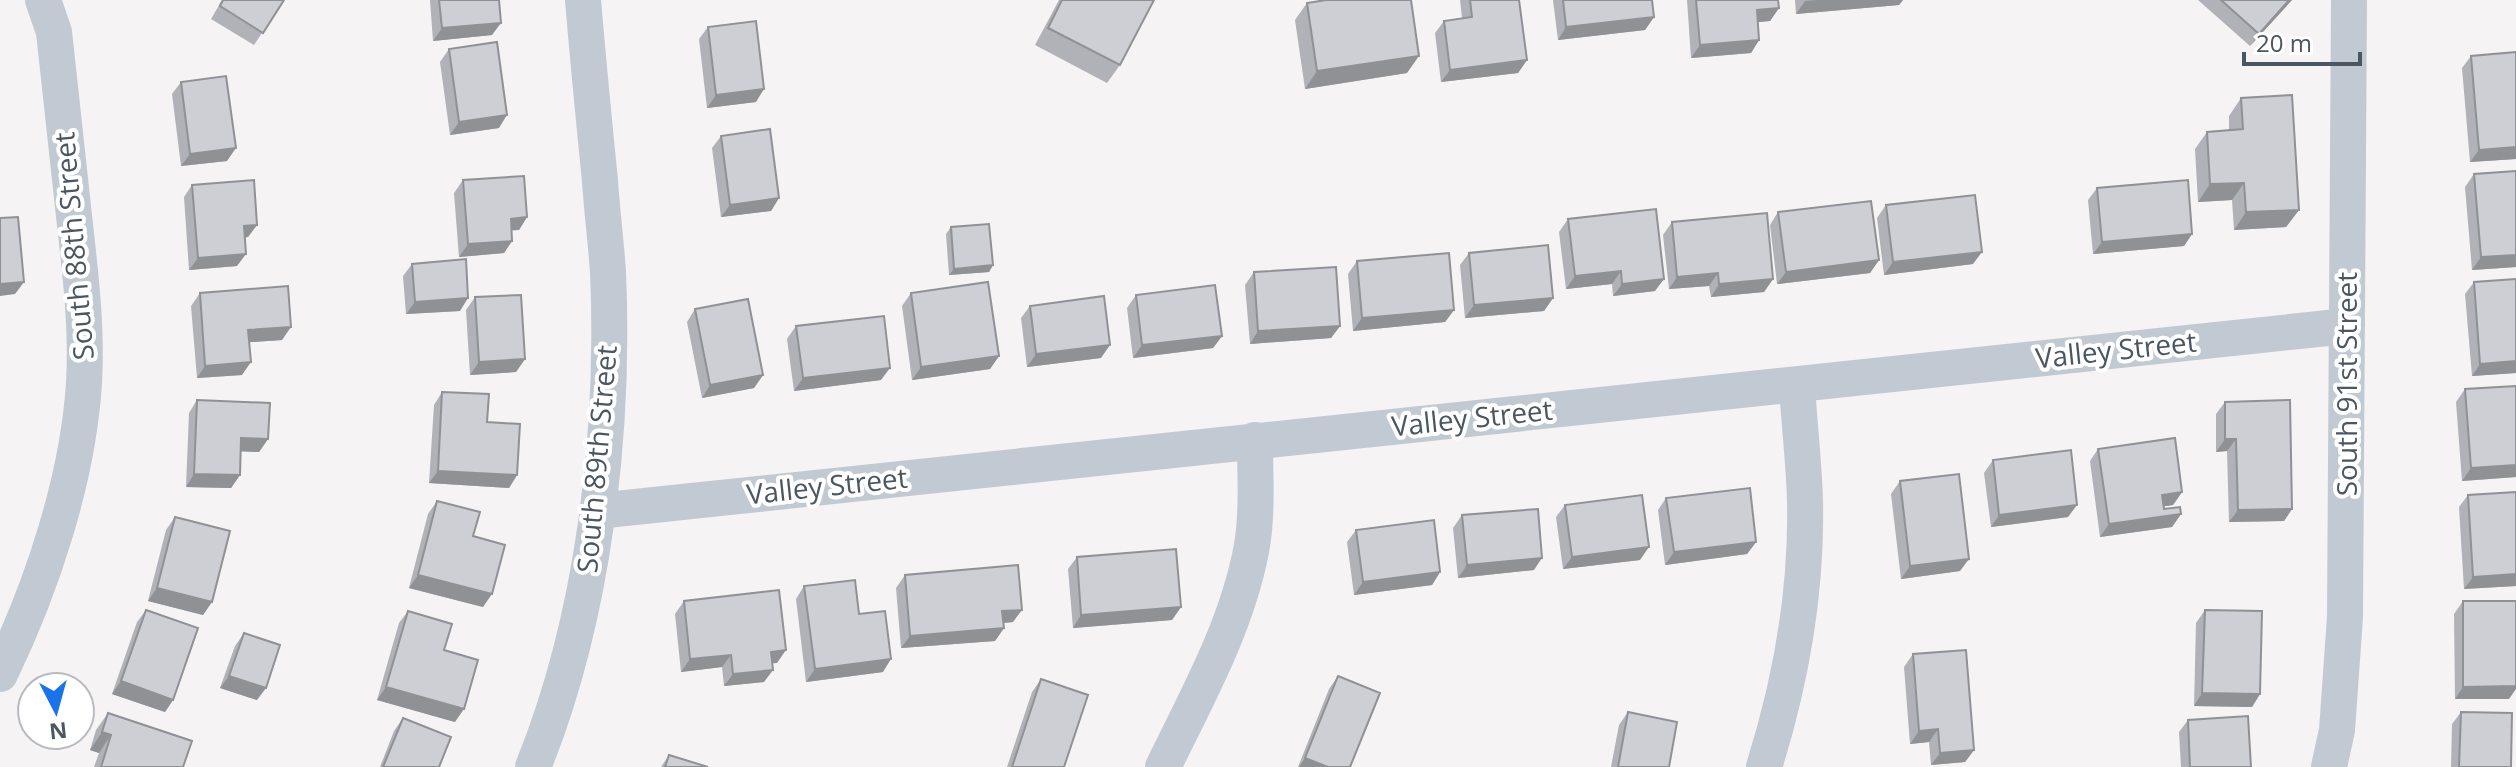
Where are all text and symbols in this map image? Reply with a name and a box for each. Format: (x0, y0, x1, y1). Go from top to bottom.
scale bar (2244, 16, 2360, 66)
text: 20 m (2256, 26, 2312, 59)
street label: South 88th Street (44, 131, 102, 362)
street label: South 91st Street (2327, 272, 2365, 496)
street label: Valley Street (2034, 322, 2198, 376)
street label: South 89th Street (567, 343, 625, 574)
street label: Valley Street (1390, 390, 1554, 444)
street label: Valley Street (745, 458, 909, 512)
north arrow (16, 671, 96, 751)
text: N (48, 716, 69, 748)

